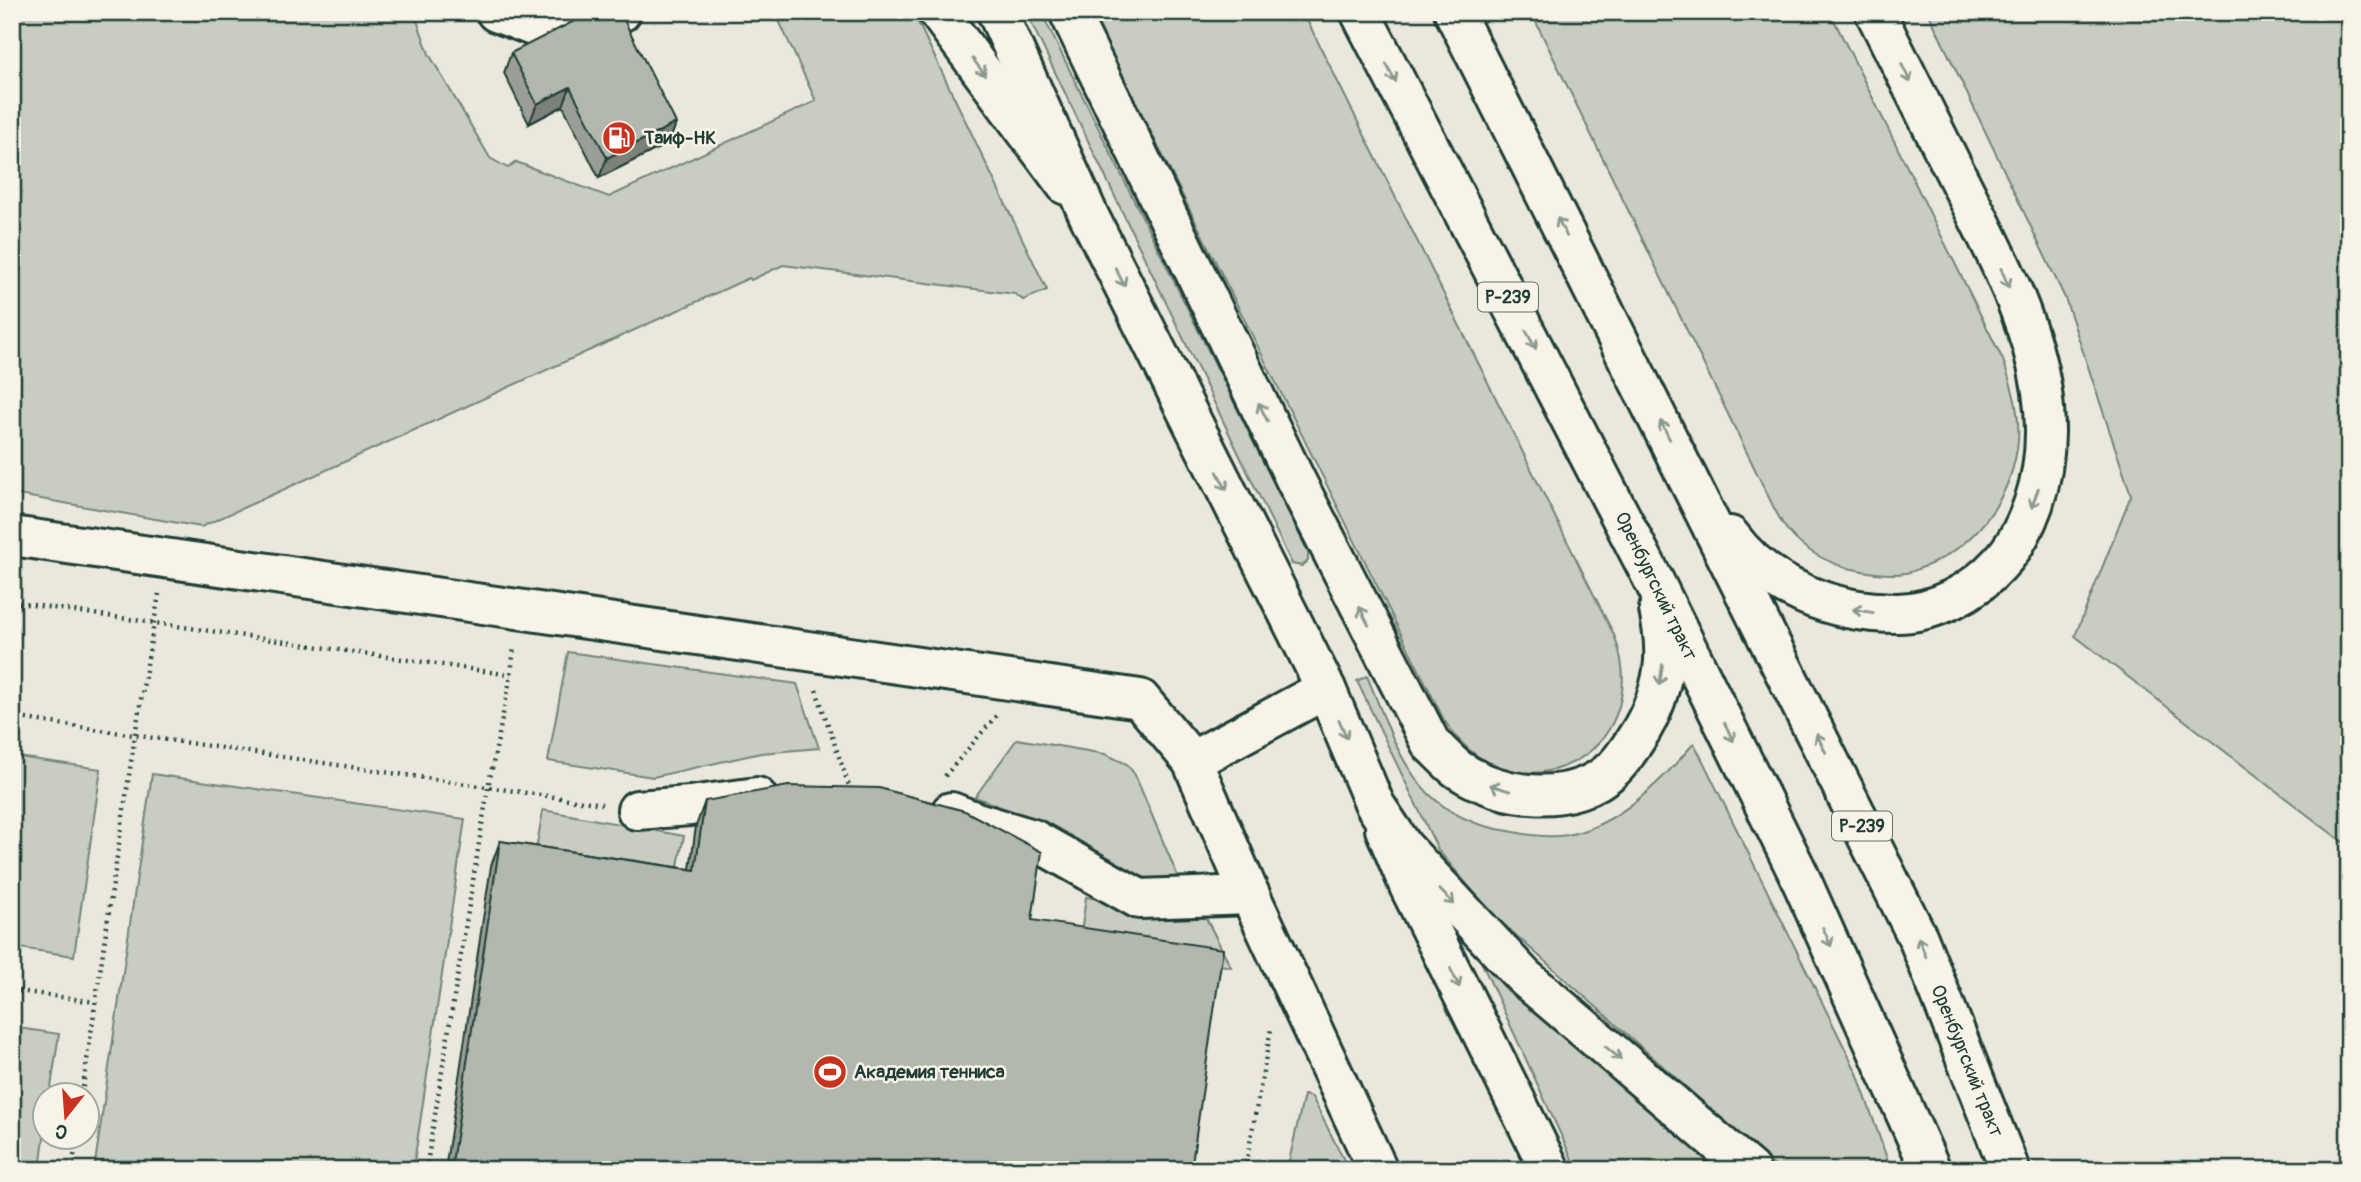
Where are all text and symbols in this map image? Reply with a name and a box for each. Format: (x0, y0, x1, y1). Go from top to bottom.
one-way arrow (971, 57, 986, 76)
one-way arrow (1385, 62, 1399, 83)
one-way arrow (1899, 62, 1913, 83)
fuel station icon: Таиф-НК (600, 119, 638, 157)
place label: Таиф-НК (643, 126, 716, 150)
one-way arrow (1555, 217, 1569, 238)
one-way arrow (1113, 266, 1127, 287)
one-way arrow (1999, 267, 2012, 288)
road number: Р-239 (1478, 282, 1538, 312)
one-way arrow (1524, 329, 1538, 350)
one-way arrow (1256, 402, 1269, 423)
one-way arrow (1657, 420, 1671, 441)
one-way arrow (1215, 470, 1229, 491)
one-way arrow (2028, 486, 2040, 508)
street label: Оренбургский тракт (1610, 508, 1703, 665)
one-way arrow (1852, 604, 1875, 617)
one-way arrow (1357, 606, 1371, 627)
one-way arrow (1654, 663, 1667, 685)
one-way arrow (1337, 718, 1350, 739)
one-way arrow (1722, 721, 1736, 742)
one-way arrow (1814, 733, 1828, 754)
one-way arrow (1490, 781, 1512, 793)
road number: Р-239 (1832, 812, 1892, 840)
one-way arrow (1439, 888, 1456, 905)
one-way arrow (1821, 926, 1834, 947)
one-way arrow (1914, 937, 1927, 958)
one-way arrow (1448, 967, 1462, 988)
street label: Оренбургский тракт (1926, 981, 2009, 1141)
one-way arrow (1603, 1045, 1621, 1061)
sports icon: Академия тенниса (811, 1053, 849, 1091)
place label: Академия тенниса (854, 1060, 1005, 1084)
north arrow (32, 1080, 102, 1150)
text: С (52, 1118, 70, 1144)

